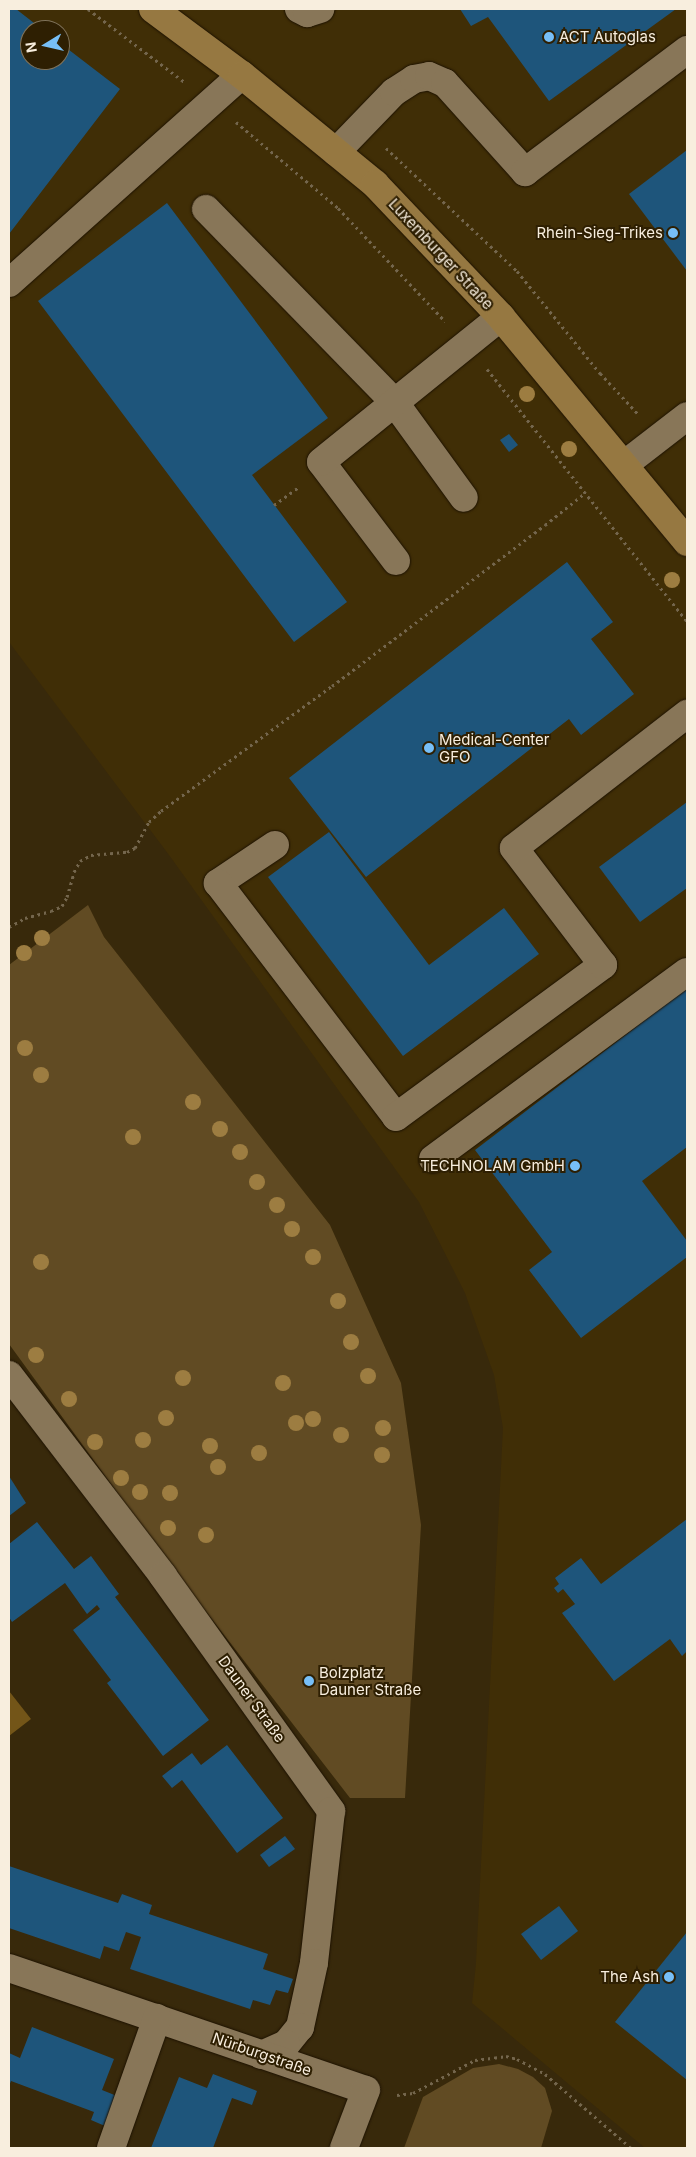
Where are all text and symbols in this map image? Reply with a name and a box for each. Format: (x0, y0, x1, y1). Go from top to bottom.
north arrow (20, 20, 70, 70)
place label: ACT Autoglas (559, 28, 656, 46)
marker: ACT Autoglas (543, 31, 555, 43)
text: N (21, 41, 40, 54)
street label: Luxemburger Straße (385, 195, 497, 313)
place label: Rhein-Sieg-Trikes (536, 224, 663, 242)
marker: Rhein-Sieg-Trikes (667, 227, 679, 239)
place label: Medical-Center GFO (439, 730, 550, 765)
marker: Medical-Center GFO (423, 742, 435, 754)
place label: TECHNOLAM GmbH (420, 1157, 565, 1175)
marker: TECHNOLAM GmbH (569, 1160, 581, 1172)
street label: Dauner Straße (215, 1652, 289, 1746)
place label: Bolzplatz Dauner Straße (319, 1663, 421, 1698)
marker: Bolzplatz Dauner Straße (303, 1675, 315, 1687)
place label: The Ash (600, 1968, 659, 1986)
marker: The Ash (663, 1971, 675, 1983)
street label: Nürburgstraße (210, 2029, 314, 2079)

